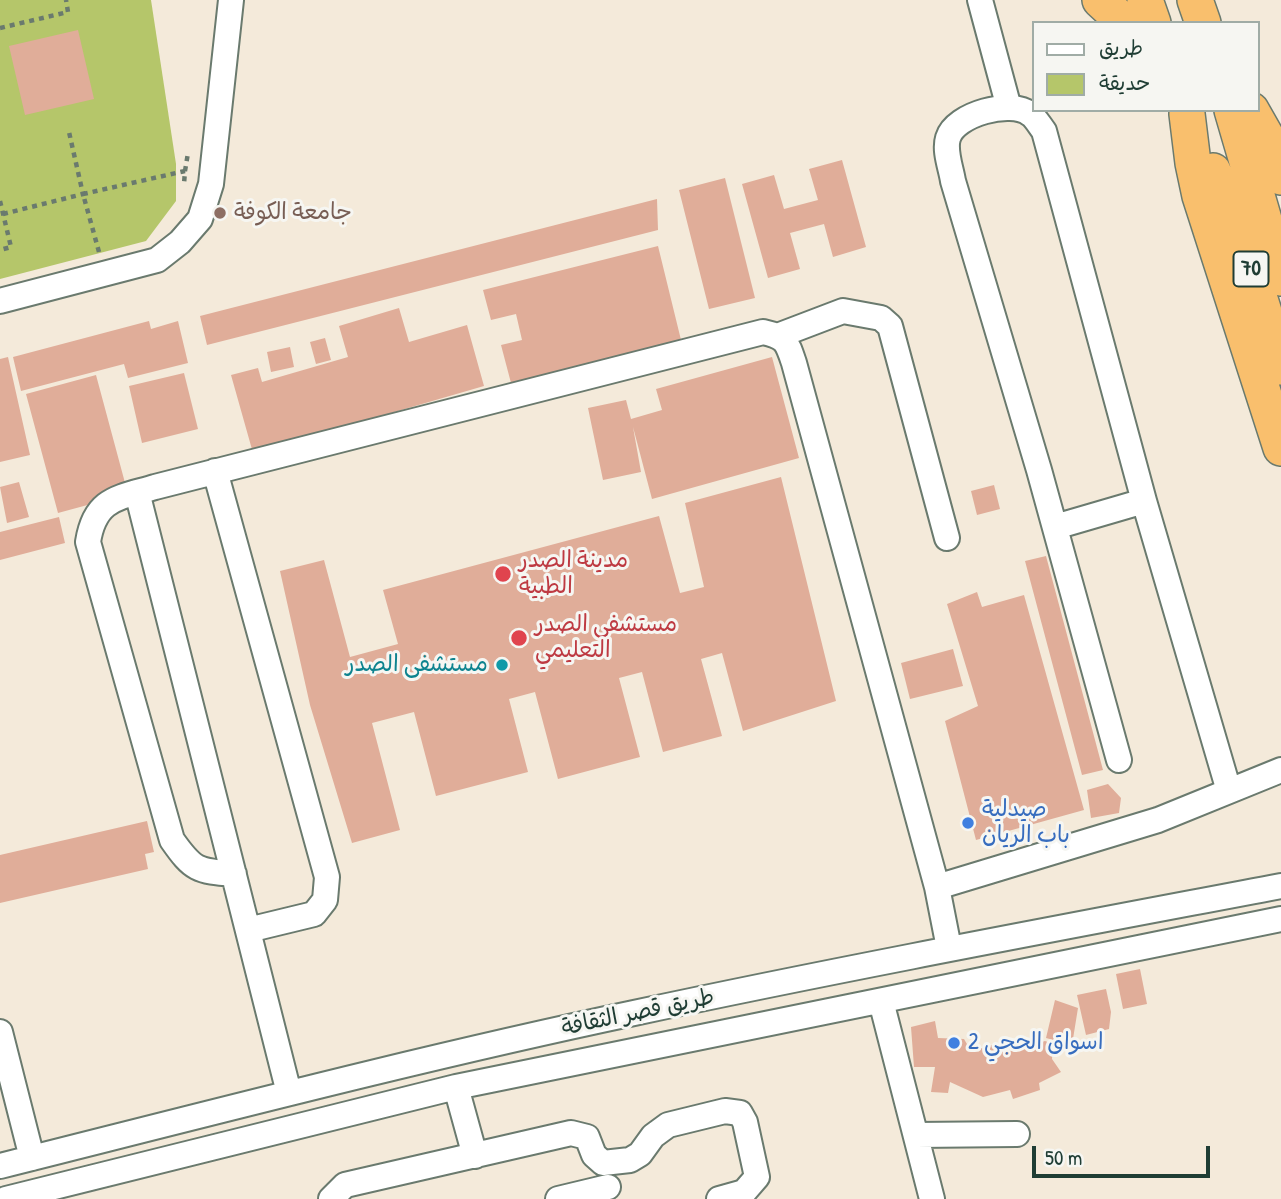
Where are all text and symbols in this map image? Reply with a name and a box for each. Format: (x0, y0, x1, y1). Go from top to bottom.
legend (1032, 21, 1260, 112)
text: طريق (1099, 33, 1143, 62)
text: حديقة (1099, 68, 1150, 97)
place label: جامعة الكوفة (234, 199, 352, 227)
marker: جامعة الكوفة (212, 205, 228, 221)
road number: 70 (1234, 252, 1268, 286)
place label: مدينة الصدر الطبية (519, 547, 628, 601)
marker: مدينة الصدر الطبية (493, 564, 513, 584)
place label: مستشفى الصدر التعليمي (535, 611, 677, 665)
marker: مستشفى الصدر التعليمي (509, 628, 529, 648)
place label: مستشفى الصدر (346, 651, 488, 679)
marker: مستشفى الصدر (494, 657, 510, 673)
place label: صيدلية باب الريان (982, 796, 1070, 850)
marker: صيدلية باب الريان (960, 815, 976, 831)
street label: طريق قصر الثقافة (559, 983, 717, 1043)
place label: اسواق الحجي 2 (968, 1029, 1104, 1057)
marker: اسواق الحجي 2 (946, 1035, 962, 1051)
scale bar (1036, 1132, 1214, 1176)
text: 50 m (1045, 1143, 1082, 1172)

